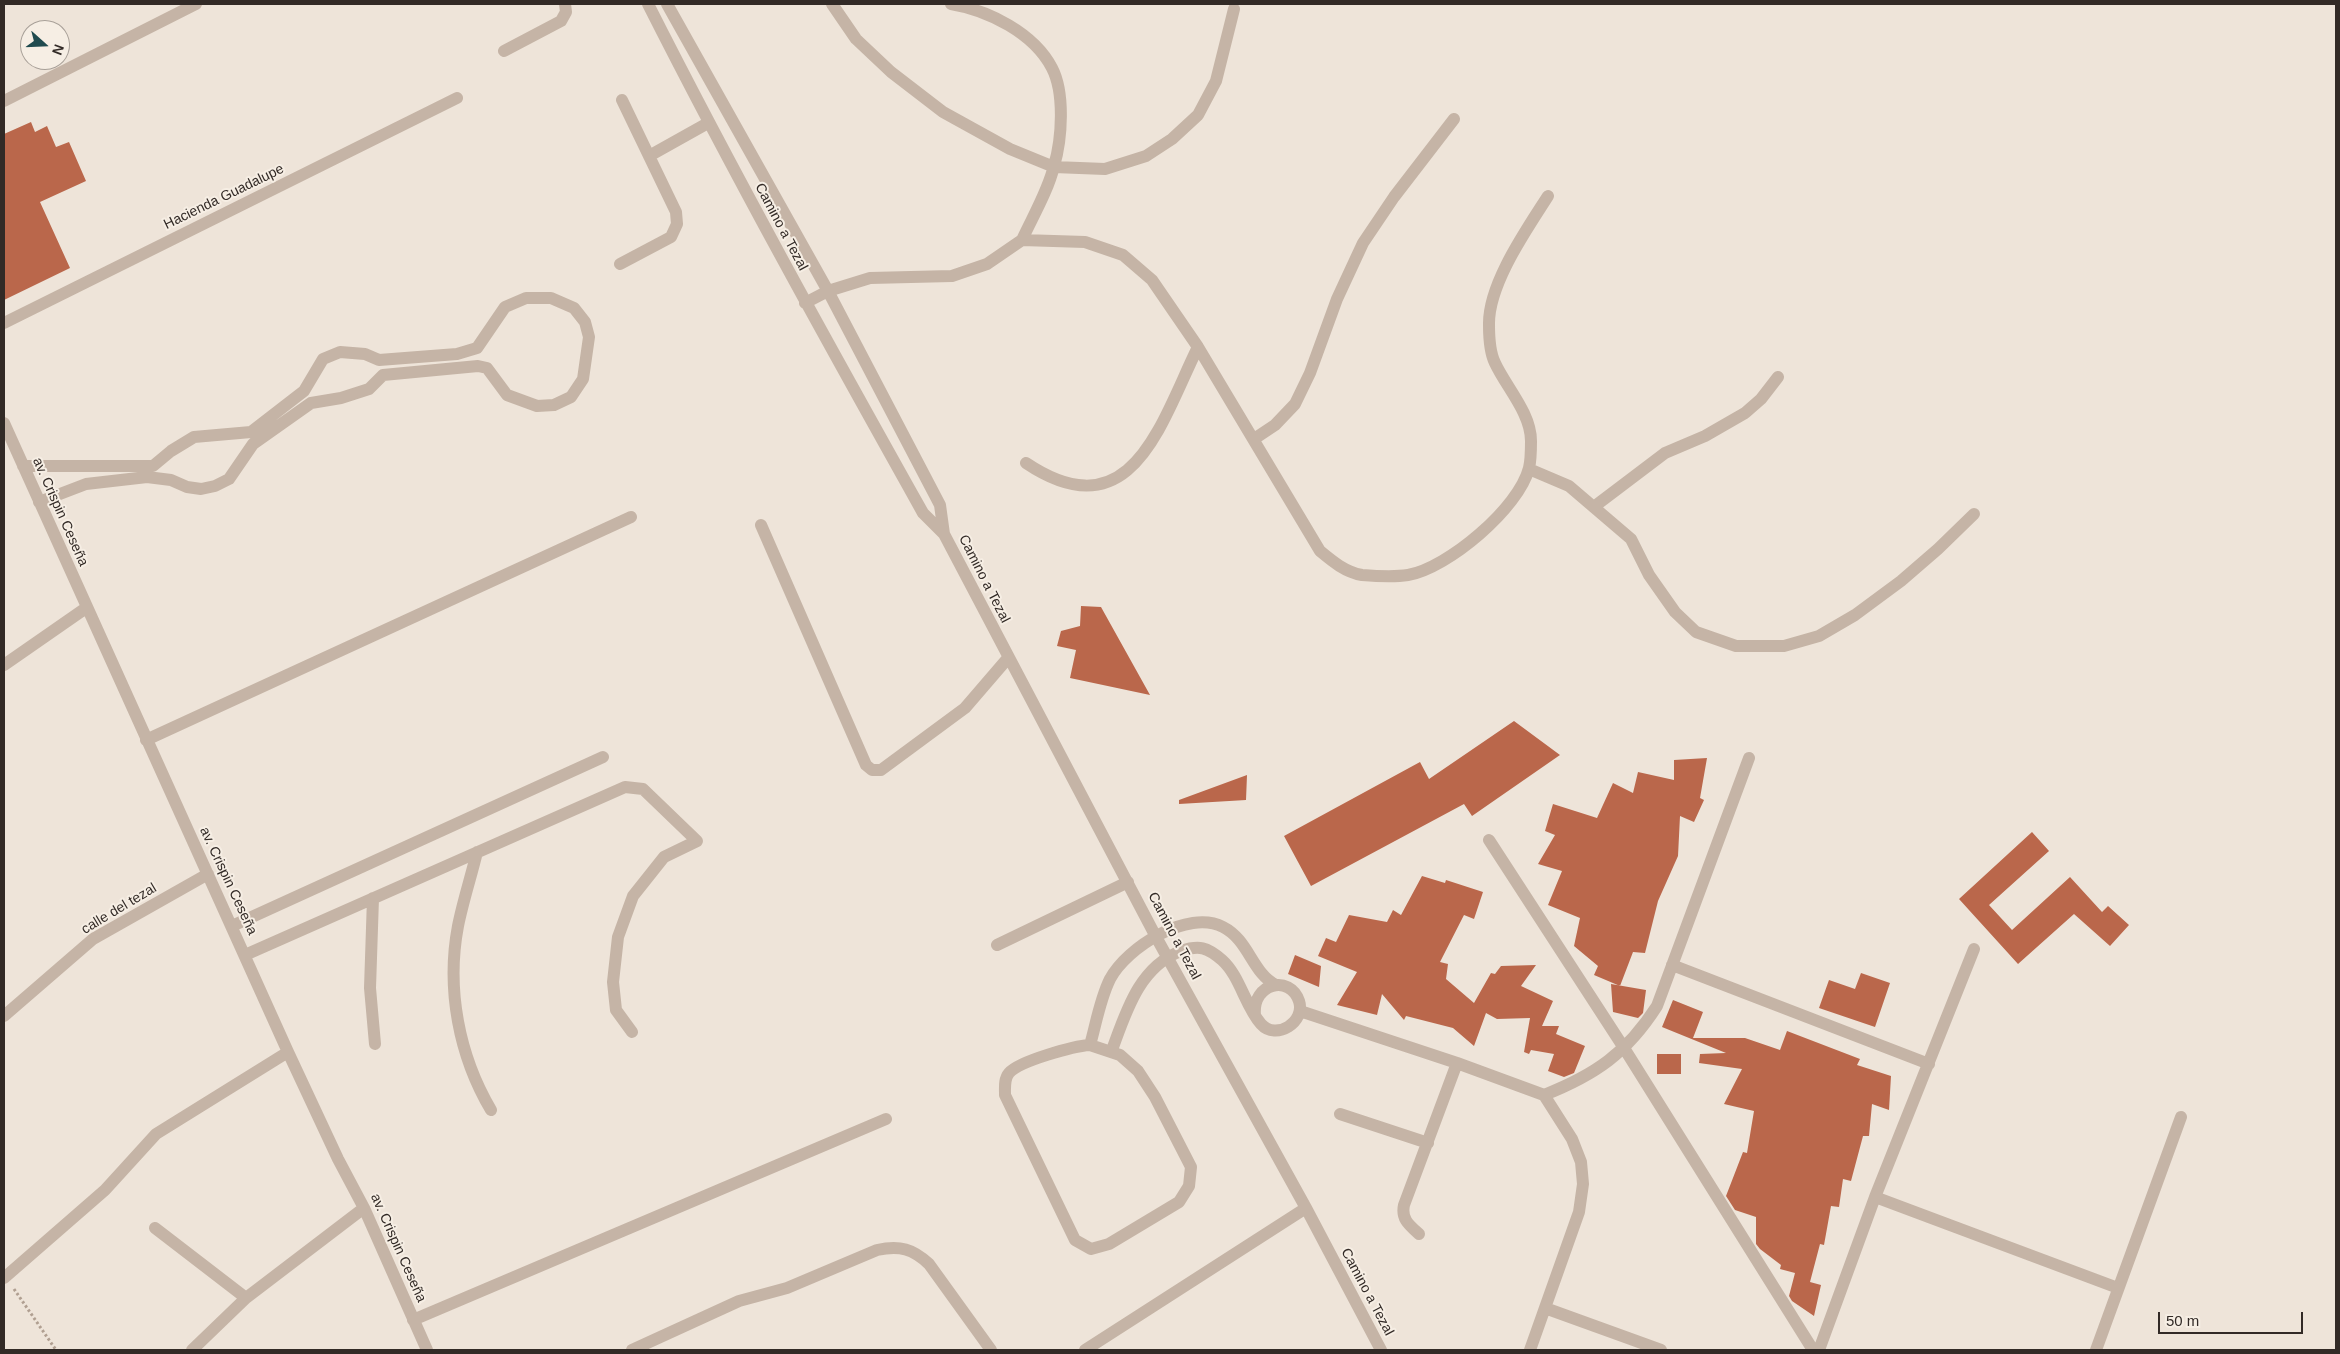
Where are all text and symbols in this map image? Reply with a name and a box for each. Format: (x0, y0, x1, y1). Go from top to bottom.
north arrow (20, 20, 70, 70)
text: N (49, 42, 67, 57)
street label: Hacienda Guadalupe (161, 161, 287, 233)
street label: Camino a Tezal (751, 180, 811, 274)
street label: av. Crispin Ceseña (28, 455, 92, 569)
street label: Camino a Tezal (955, 532, 1013, 626)
street label: av. Crispin Ceseña (196, 824, 260, 938)
street label: calle del tezal (78, 880, 160, 938)
street label: Camino a Tezal (1144, 889, 1204, 983)
street label: av. Crispin Ceseña (366, 1191, 430, 1305)
street label: Camino a Tezal (1337, 1245, 1397, 1339)
scale bar (2160, 1302, 2305, 1334)
text: 50 m (2166, 1312, 2199, 1329)

